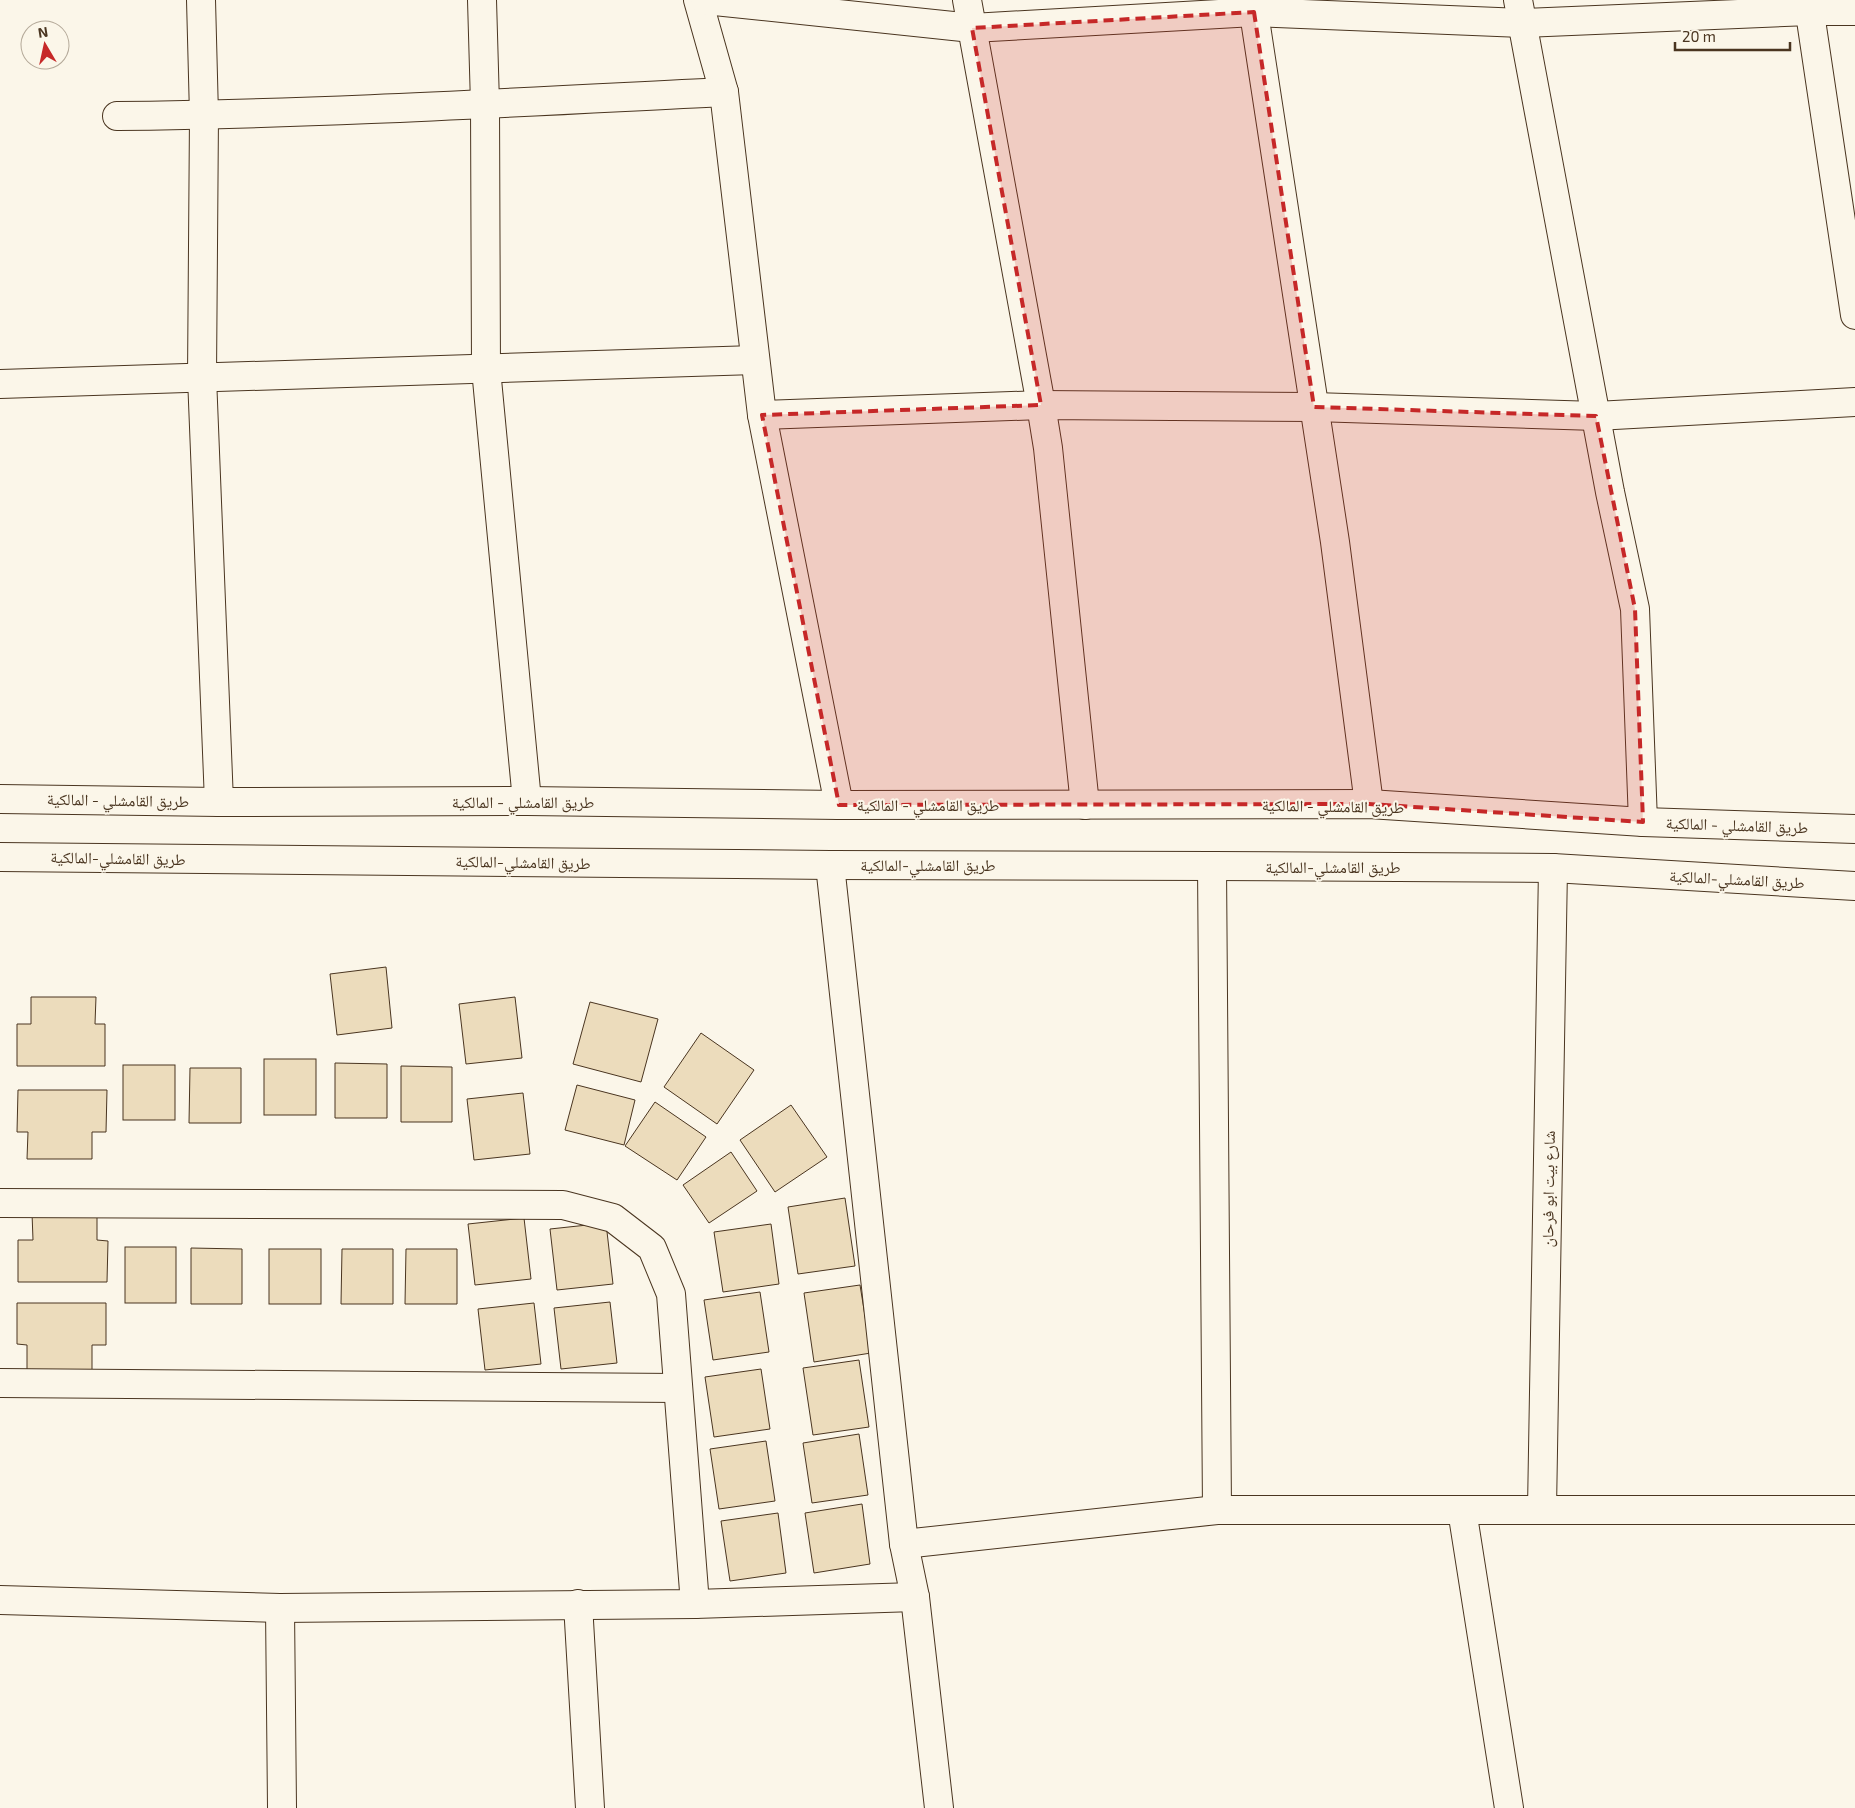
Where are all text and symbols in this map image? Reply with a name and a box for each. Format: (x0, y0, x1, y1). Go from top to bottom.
north arrow (20, 20, 70, 70)
scale bar (1675, 20, 1790, 52)
text: N (37, 22, 49, 41)
text: 20 m (1682, 27, 1716, 45)
street label: طريق القامشلي - المالكية (47, 789, 189, 814)
street label: طريق القامشلي - المالكية (452, 792, 594, 815)
street label: طريق القامشلي - المالكية (857, 795, 999, 818)
street label: طريق القامشلي - المالكية (1262, 795, 1404, 820)
street label: طريق القامشلي - المالكية (1665, 813, 1809, 841)
street label: طريق القامشلي-المالكية (50, 847, 186, 872)
street label: طريق القامشلي-المالكية (455, 851, 591, 876)
street label: طريق القامشلي-المالكية (860, 855, 996, 878)
street label: طريق القامشلي-المالكية (1265, 857, 1401, 880)
street label: طريق القامشلي-المالكية (1669, 865, 1805, 896)
street label: شارع بيت ابو فرحان (1537, 1130, 1560, 1248)

